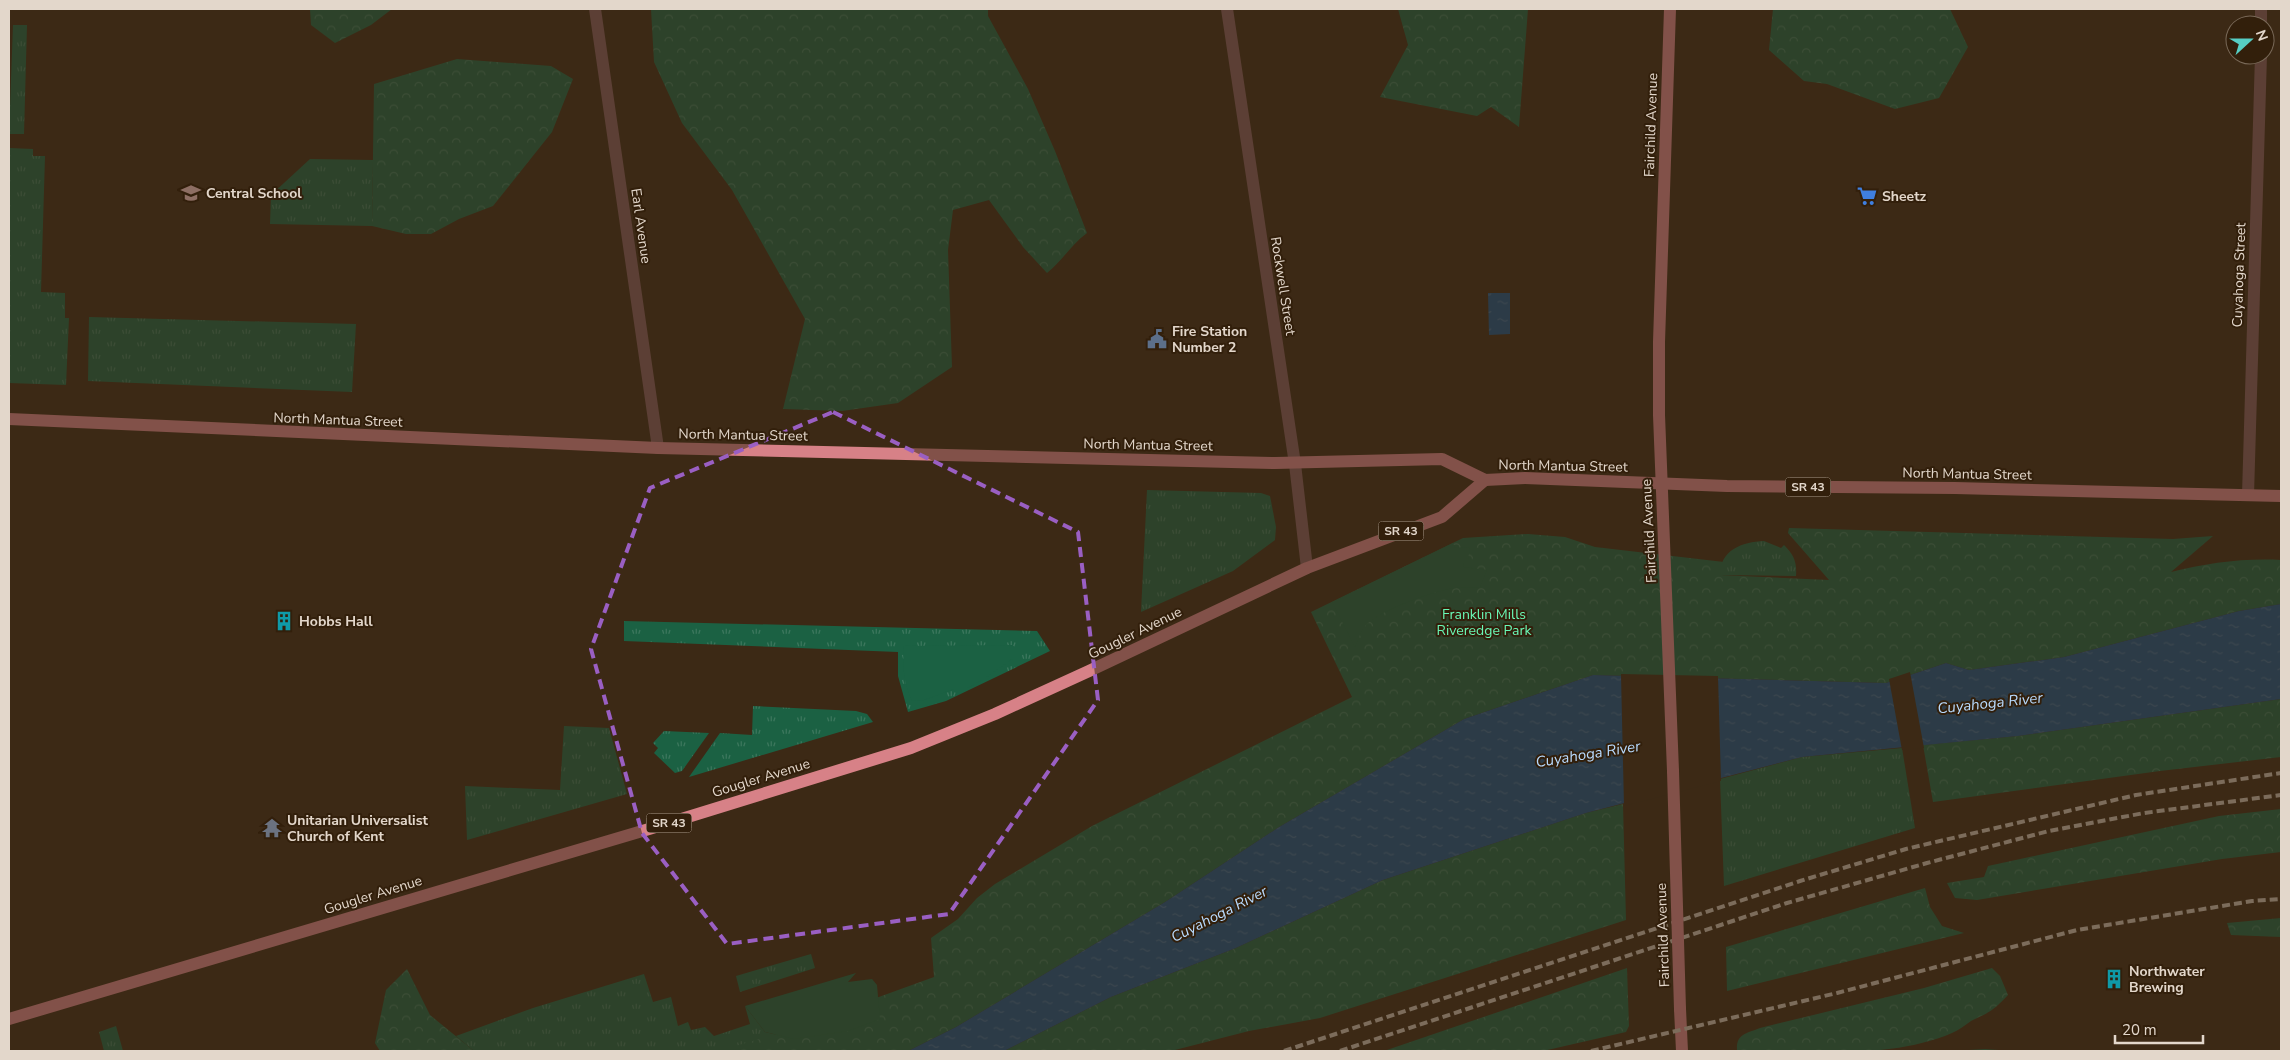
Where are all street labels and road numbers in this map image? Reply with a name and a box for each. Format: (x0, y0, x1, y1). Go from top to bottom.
street label: Fairchild Avenue (1640, 73, 1662, 177)
street label: Earl Avenue (626, 187, 656, 265)
street label: Cuyahoga Street (2228, 222, 2250, 328)
street label: Rockwell Street (1266, 235, 1300, 337)
street label: North Mantua Street (273, 408, 403, 432)
street label: North Mantua Street (678, 424, 808, 446)
street label: North Mantua Street (1083, 434, 1213, 456)
street label: North Mantua Street (1498, 455, 1628, 477)
street label: North Mantua Street (1902, 463, 2032, 485)
street label: Fairchild Avenue (1637, 478, 1661, 584)
road number: SR 43 (1786, 478, 1830, 497)
road number: SR 43 (1378, 522, 1424, 540)
street label: Gougler Avenue (1085, 602, 1185, 664)
street label: Gougler Avenue (710, 754, 812, 802)
road number: SR 43 (646, 814, 692, 832)
street label: Gougler Avenue (322, 871, 424, 919)
street label: Fairchild Avenue (1652, 883, 1674, 987)

